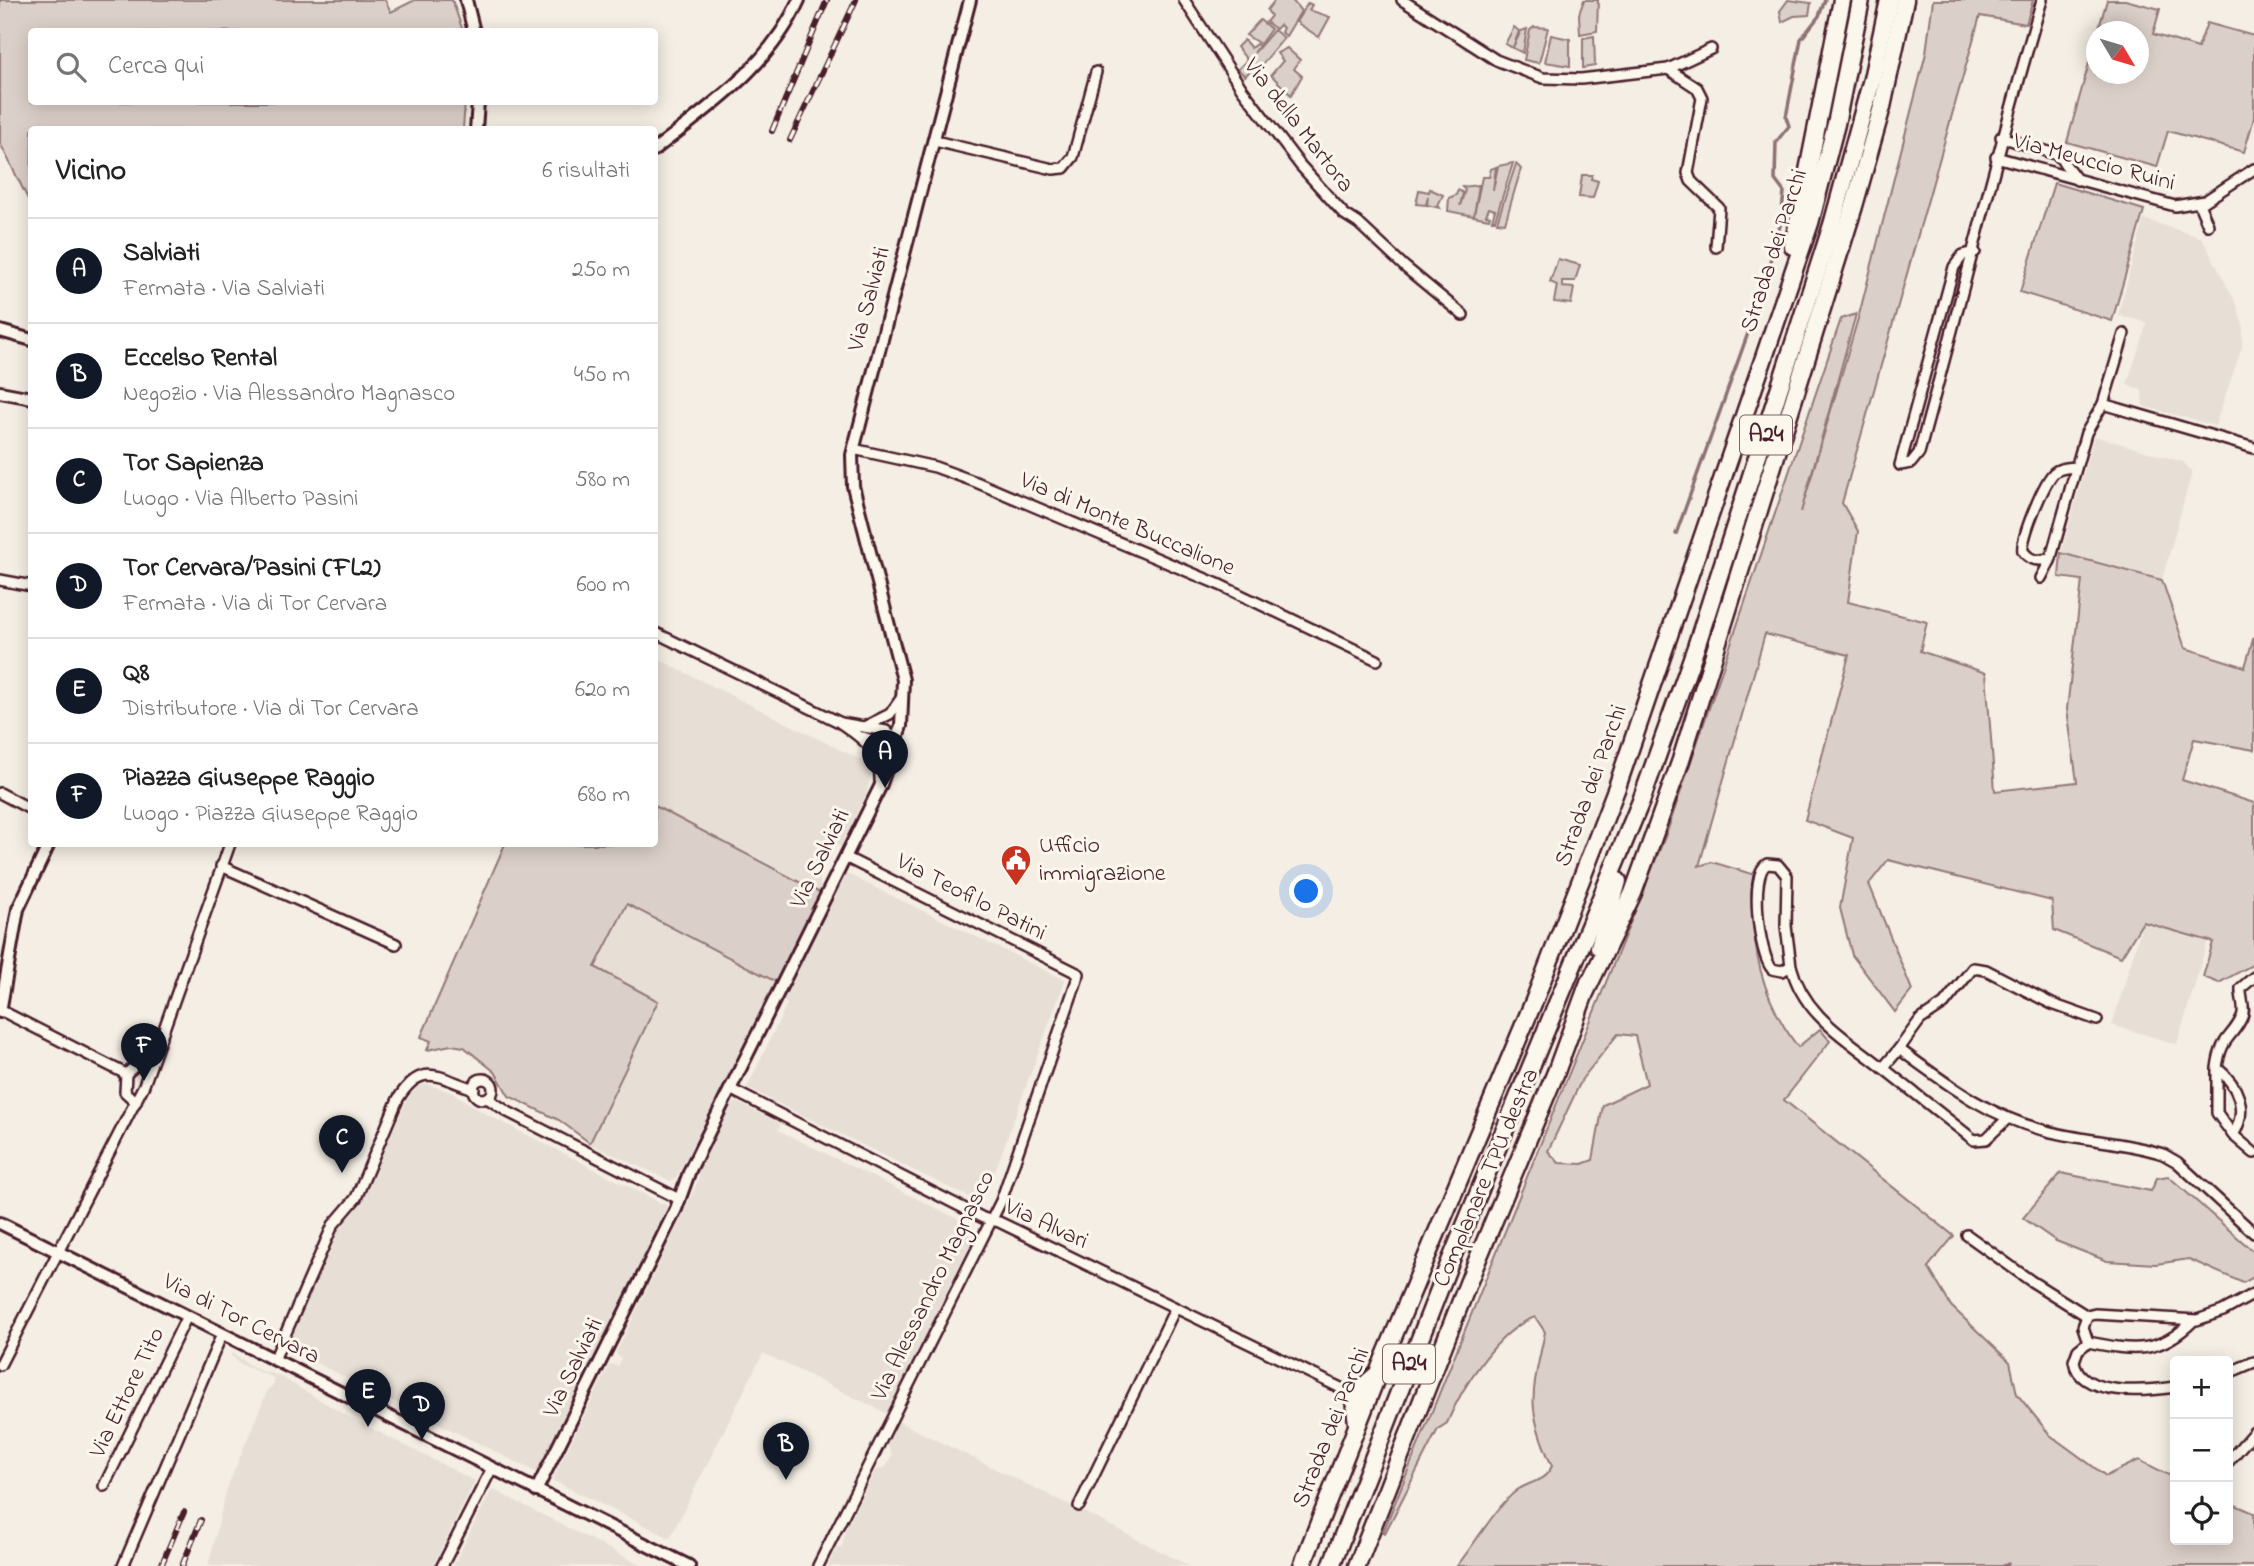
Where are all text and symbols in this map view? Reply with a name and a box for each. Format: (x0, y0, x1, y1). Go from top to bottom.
north arrow (2086, 21, 2149, 84)
search box (28, 28, 658, 105)
icon: search (52, 48, 90, 86)
text: Cerca qui (108, 48, 204, 86)
street label: Via della Martora (1233, 50, 1362, 201)
street label: Via Meuccio Ruini (2008, 124, 2179, 201)
text: Vicino (56, 150, 126, 194)
text: 6 risultati (542, 155, 630, 188)
street label: Strada dei Parchi (1732, 165, 1818, 337)
text: Salviati (123, 235, 200, 273)
street label: Via Salviati (839, 243, 901, 356)
text: A (72, 254, 86, 287)
text: 250 m (572, 254, 630, 287)
text: Fermata · Via Salviati (123, 273, 325, 306)
text: Eccelso Rental (123, 340, 277, 378)
text: B (71, 359, 87, 392)
text: 450 m (574, 359, 630, 392)
text: Negozio · Via Alessandro Magnasco (123, 378, 455, 411)
road number: A24 (1740, 416, 1792, 454)
text: Tor Sapienza (123, 445, 264, 483)
street label: Via di Monte Buccalione (1013, 463, 1240, 586)
text: C (73, 464, 85, 497)
text: 580 m (575, 464, 630, 497)
text: Luogo · Via Alberto Pasini (123, 483, 358, 516)
text: Tor Cervara/Pasini (FL2) (123, 550, 381, 588)
text: D (71, 569, 87, 602)
text: 600 m (576, 569, 630, 602)
text: Fermata · Via di Tor Cervara (123, 588, 387, 621)
text: Q8 (123, 655, 149, 693)
text: E (72, 674, 86, 707)
text: 620 m (575, 674, 630, 707)
text: Distributore · Via di Tor Cervara (123, 693, 419, 726)
street label: Strada dei Parchi (1546, 700, 1638, 872)
pin: A (862, 730, 908, 788)
text: Piazza Giuseppe Raggio (123, 760, 375, 798)
text: F (72, 779, 86, 812)
text: 680 m (578, 779, 630, 812)
text: Luogo · Piazza Giuseppe Raggio (123, 798, 418, 831)
street label: Via Salviati (781, 803, 860, 916)
place label: Ufficio immigrazione (1039, 829, 1166, 892)
public building icon: Ufficio immigrazione (999, 843, 1033, 887)
street label: Via Teofilo Patini (889, 845, 1052, 951)
your location (1289, 874, 1323, 908)
pin: F (121, 1023, 167, 1081)
street label: Complanare TPU destra (1425, 1063, 1549, 1293)
pin: C (319, 1115, 365, 1173)
street label: Via Alessandro Magnasco (863, 1165, 1005, 1408)
street label: Via Alvari (998, 1190, 1094, 1260)
street label: Via di Tor Cervara (155, 1265, 326, 1375)
street label: Via Salviati (534, 1312, 613, 1425)
street label: Via Ettore Tito (81, 1322, 175, 1465)
street label: Strada dei Parchi (1284, 1343, 1380, 1513)
road number: A24 (1383, 1344, 1435, 1384)
map controls (2170, 1356, 2233, 1545)
button: + (2170, 1356, 2233, 1419)
pin: E (345, 1369, 391, 1427)
pin: D (399, 1382, 445, 1440)
button: − (2170, 1419, 2233, 1482)
pin: B (763, 1422, 809, 1480)
button: locate (2170, 1482, 2233, 1545)

